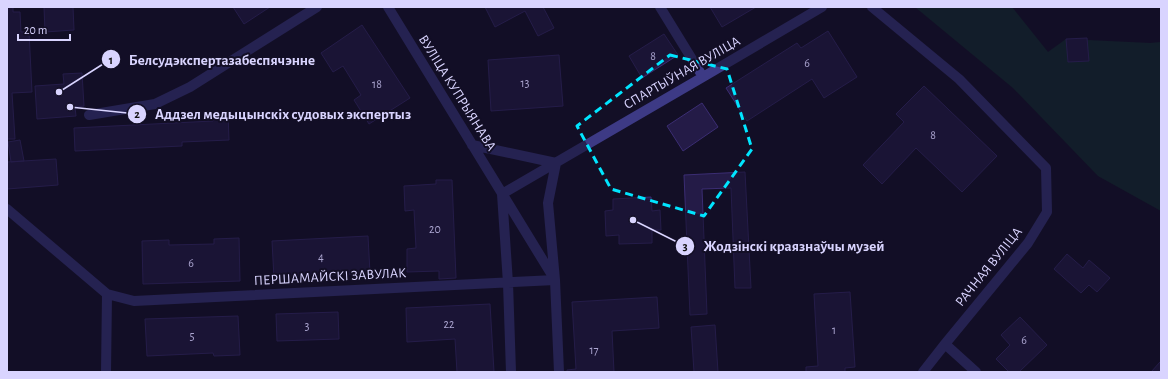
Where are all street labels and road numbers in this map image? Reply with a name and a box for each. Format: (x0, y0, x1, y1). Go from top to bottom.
street label: СПАРТЫЎНАЯ ВУЛІЦА (620, 32, 743, 112)
street label: ВУЛІЦА КУПРЫЯНАВА (416, 33, 498, 153)
street label: РАЧНАЯ ВУЛІЦА (953, 225, 1025, 309)
street label: ПЕРШАМАЙСКІ ЗАВУЛАК (253, 265, 407, 288)

